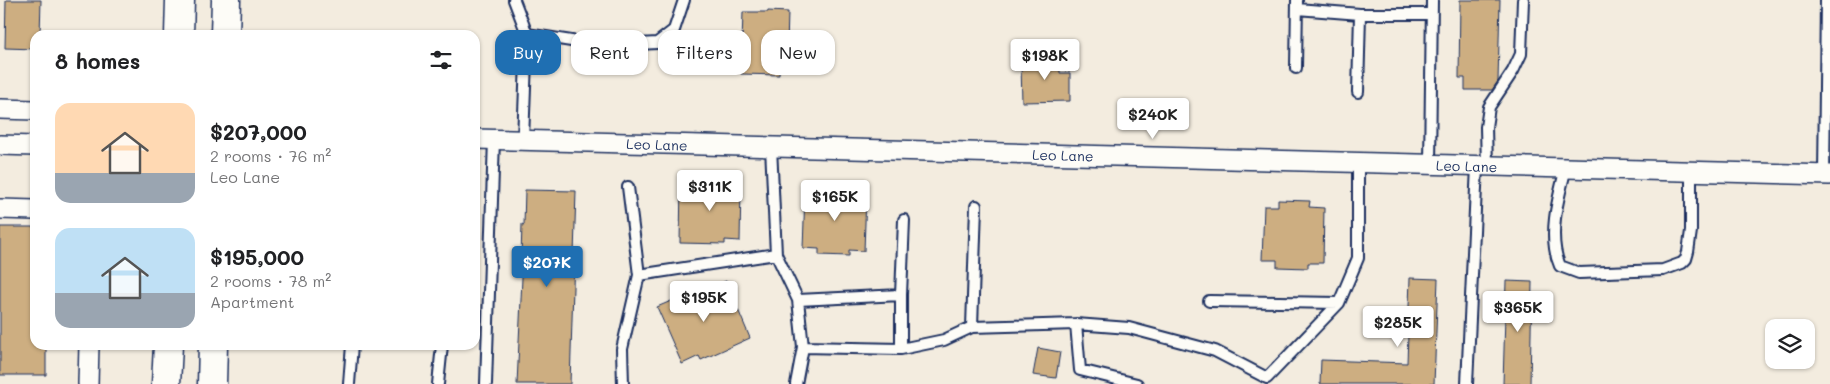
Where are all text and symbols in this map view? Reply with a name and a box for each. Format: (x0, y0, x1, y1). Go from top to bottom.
chip: Buy (495, 30, 561, 75)
chip: Rent (571, 30, 648, 75)
chip: Filters (658, 30, 751, 75)
chip: New (761, 30, 835, 75)
pin: $198K (1010, 38, 1080, 81)
text: $198K (1021, 44, 1069, 65)
icon: filters (427, 46, 455, 74)
text: 8 homes (55, 47, 140, 74)
pin: $240K (1118, 98, 1188, 140)
text: $240K (1128, 103, 1178, 124)
text: $207,000 (210, 118, 307, 145)
icon: home (95, 123, 155, 183)
street label: Leo Lane (626, 134, 688, 154)
street label: Leo Lane (1032, 144, 1094, 165)
text: 2 rooms · 76 m² (210, 145, 331, 166)
street label: Leo Lane (1436, 155, 1498, 176)
text: Leo Lane (210, 166, 280, 187)
pin: $311K (675, 170, 745, 212)
text: $311K (688, 175, 732, 196)
pin: $165K (800, 180, 870, 222)
text: $165K (812, 185, 858, 206)
text: $195,000 (210, 243, 304, 270)
pin: $207K (512, 246, 582, 288)
icon: home (95, 248, 155, 308)
text: $207K (523, 251, 571, 272)
text: 2 rooms · 78 m² (210, 270, 331, 291)
pin: $195K (669, 280, 739, 323)
text: $195K (681, 286, 727, 307)
pin: $365K (1483, 290, 1553, 333)
text: Apartment (210, 291, 295, 312)
text: $365K (1493, 296, 1543, 317)
pin: $285K (1363, 306, 1433, 348)
text: $285K (1374, 311, 1422, 332)
map controls (1765, 319, 1815, 369)
button: layers (1765, 319, 1815, 369)

